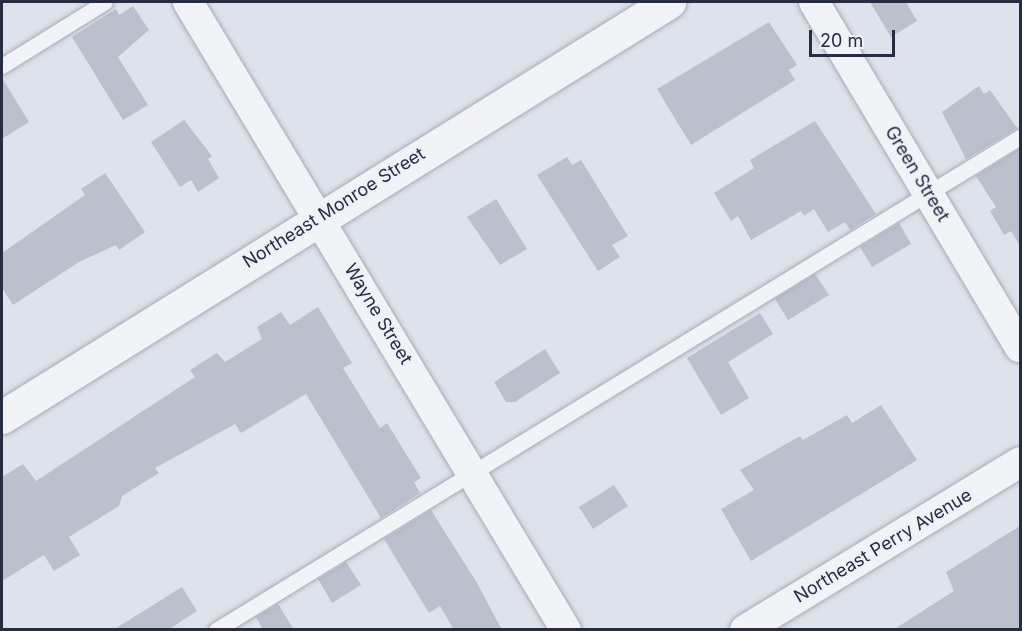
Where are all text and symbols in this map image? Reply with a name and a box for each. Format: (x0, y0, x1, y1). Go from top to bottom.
scale bar (812, 18, 898, 56)
text: 20 m (820, 30, 863, 51)
street label: Green Street (880, 122, 954, 226)
street label: Northeast Monroe Street (239, 143, 429, 273)
street label: Wayne Street (339, 260, 417, 368)
street label: Northeast Perry Avenue (790, 484, 976, 608)

